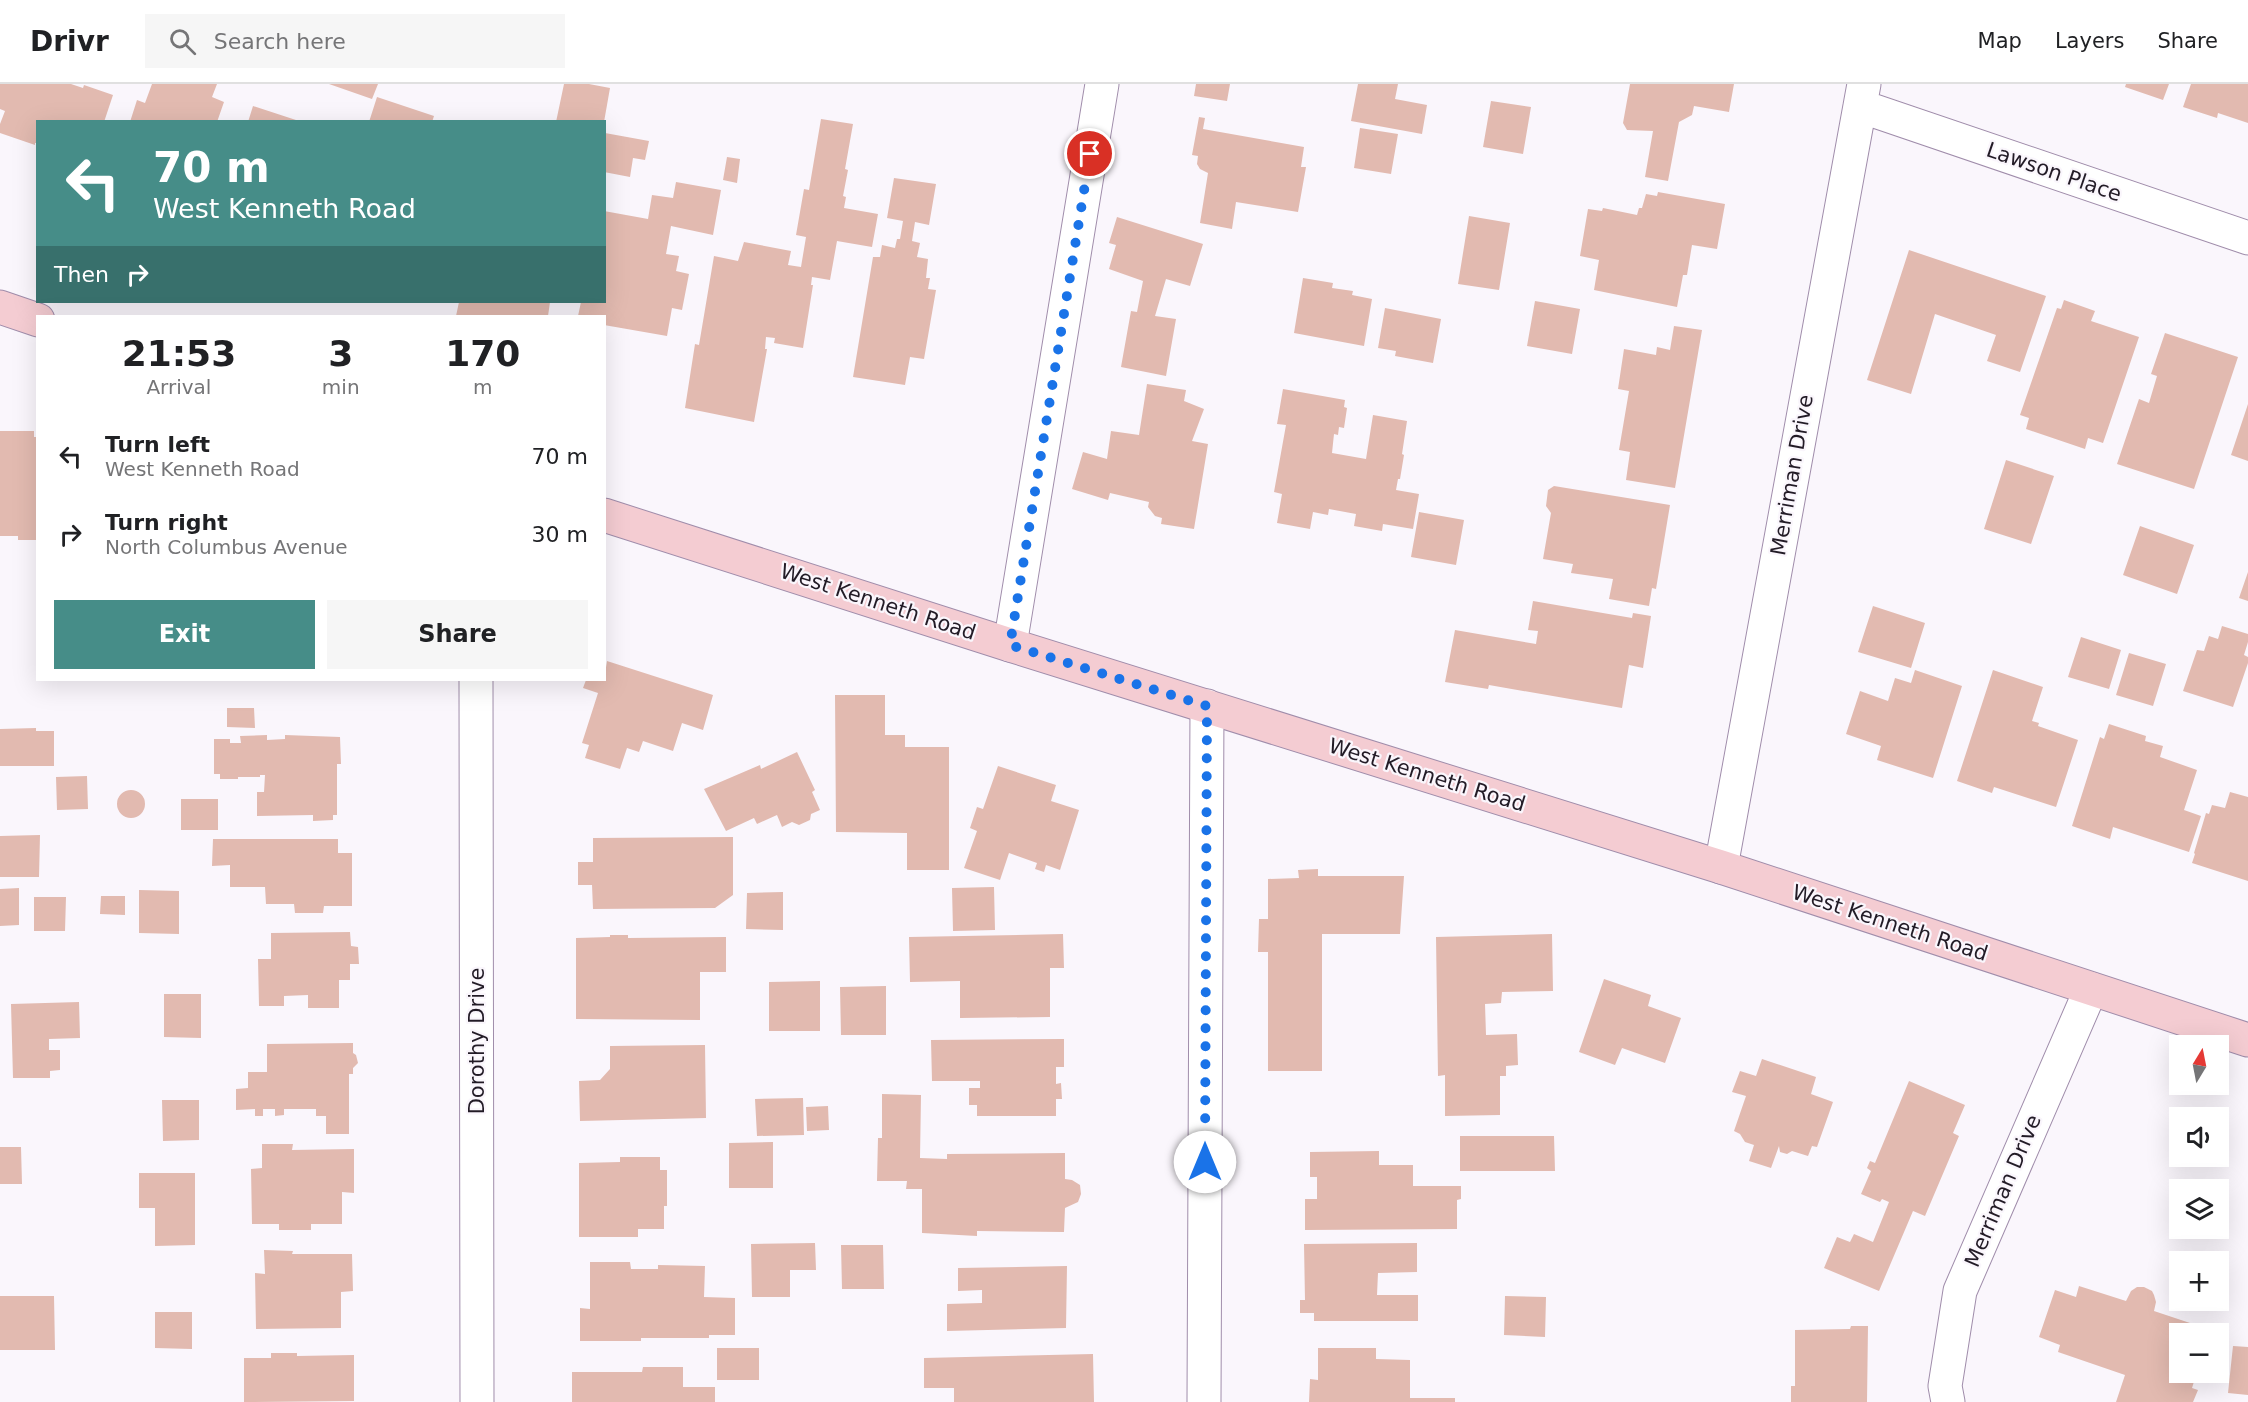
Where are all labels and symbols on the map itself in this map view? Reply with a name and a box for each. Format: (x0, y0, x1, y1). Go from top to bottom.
pin (1064, 128, 1115, 179)
street label: Lawson Place (1983, 138, 2125, 206)
street label: Merriman Drive (1766, 393, 1818, 557)
street label: West Kenneth Road (777, 559, 979, 645)
street label: West Kenneth Road (1326, 734, 1528, 816)
street label: West Kenneth Road (1789, 880, 1991, 966)
street label: Dorothy Drive (465, 968, 489, 1114)
north arrow (2169, 1035, 2229, 1095)
street label: Merriman Drive (1960, 1111, 2046, 1271)
position arrow (1173, 1130, 1237, 1194)

